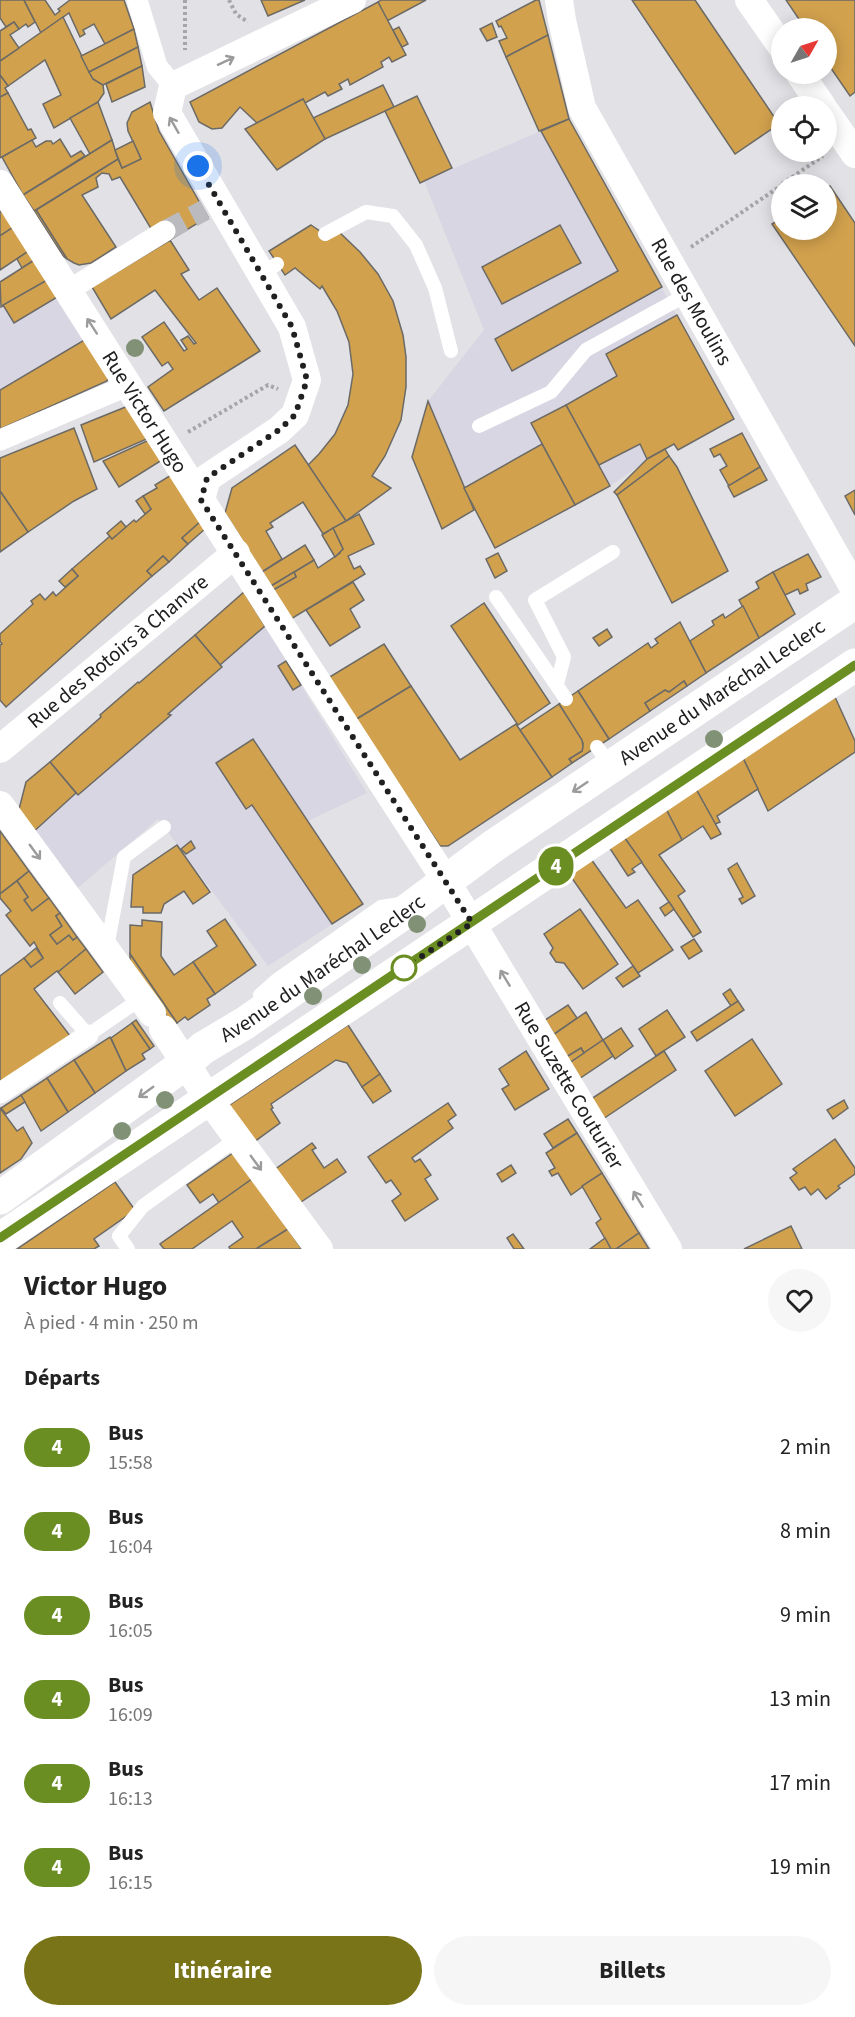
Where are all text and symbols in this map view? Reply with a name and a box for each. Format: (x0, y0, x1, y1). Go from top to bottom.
north arrow (771, 18, 837, 84)
map controls (771, 18, 837, 240)
one-way arrow (216, 55, 234, 66)
button: locate (771, 96, 837, 162)
one-way arrow (168, 116, 179, 134)
your location (183, 151, 213, 181)
button: layers (771, 174, 837, 240)
street label: Rue des Moulins (644, 232, 740, 371)
one-way arrow (85, 317, 98, 334)
street label: Rue Victor Hugo (95, 345, 195, 479)
street label: Rue des Rotoirs à Chanvre (21, 567, 215, 735)
street label: Avenue du Maréchal Leclerc (613, 611, 831, 772)
one-way arrow (572, 781, 589, 794)
one-way arrow (28, 843, 41, 859)
line badge: 4 (536, 846, 576, 886)
text: 4 (550, 851, 562, 881)
street label: Avenue du Maréchal Leclerc (214, 887, 431, 1050)
unlabelled marker (391, 955, 417, 981)
one-way arrow (498, 970, 510, 987)
street label: Rue Suzette Couturier (507, 996, 632, 1175)
one-way arrow (138, 1086, 154, 1098)
one-way arrow (250, 1155, 263, 1171)
one-way arrow (631, 1191, 643, 1208)
text: Victor Hugo (24, 1266, 167, 1306)
button: heart (768, 1269, 831, 1332)
text: À pied · 4 min · 250 m (24, 1309, 199, 1337)
text: Départs (24, 1362, 100, 1394)
text: Bus (108, 1417, 144, 1449)
text: 2 min (780, 1431, 831, 1463)
text: 4 (51, 1432, 63, 1462)
text: 15:58 (108, 1449, 153, 1477)
text: Bus (108, 1501, 144, 1533)
text: 8 min (780, 1515, 831, 1547)
text: 4 (51, 1516, 63, 1546)
text: 16:04 (108, 1533, 153, 1561)
text: Bus (108, 1585, 144, 1617)
text: 9 min (780, 1599, 831, 1631)
text: 4 (51, 1600, 63, 1630)
text: 16:05 (108, 1617, 153, 1645)
text: Bus (108, 1669, 144, 1701)
text: 13 min (769, 1683, 831, 1715)
text: 4 (51, 1684, 63, 1714)
text: 16:09 (108, 1701, 153, 1729)
text: Bus (108, 1753, 144, 1785)
text: 17 min (769, 1767, 831, 1799)
text: 4 (51, 1768, 63, 1798)
text: 16:13 (108, 1785, 153, 1813)
text: Bus (108, 1837, 144, 1869)
text: 19 min (769, 1851, 831, 1883)
text: 4 (51, 1852, 63, 1882)
text: 16:15 (108, 1869, 153, 1897)
button: Itinéraire (24, 1936, 422, 2005)
button: Billets (434, 1936, 831, 2005)

